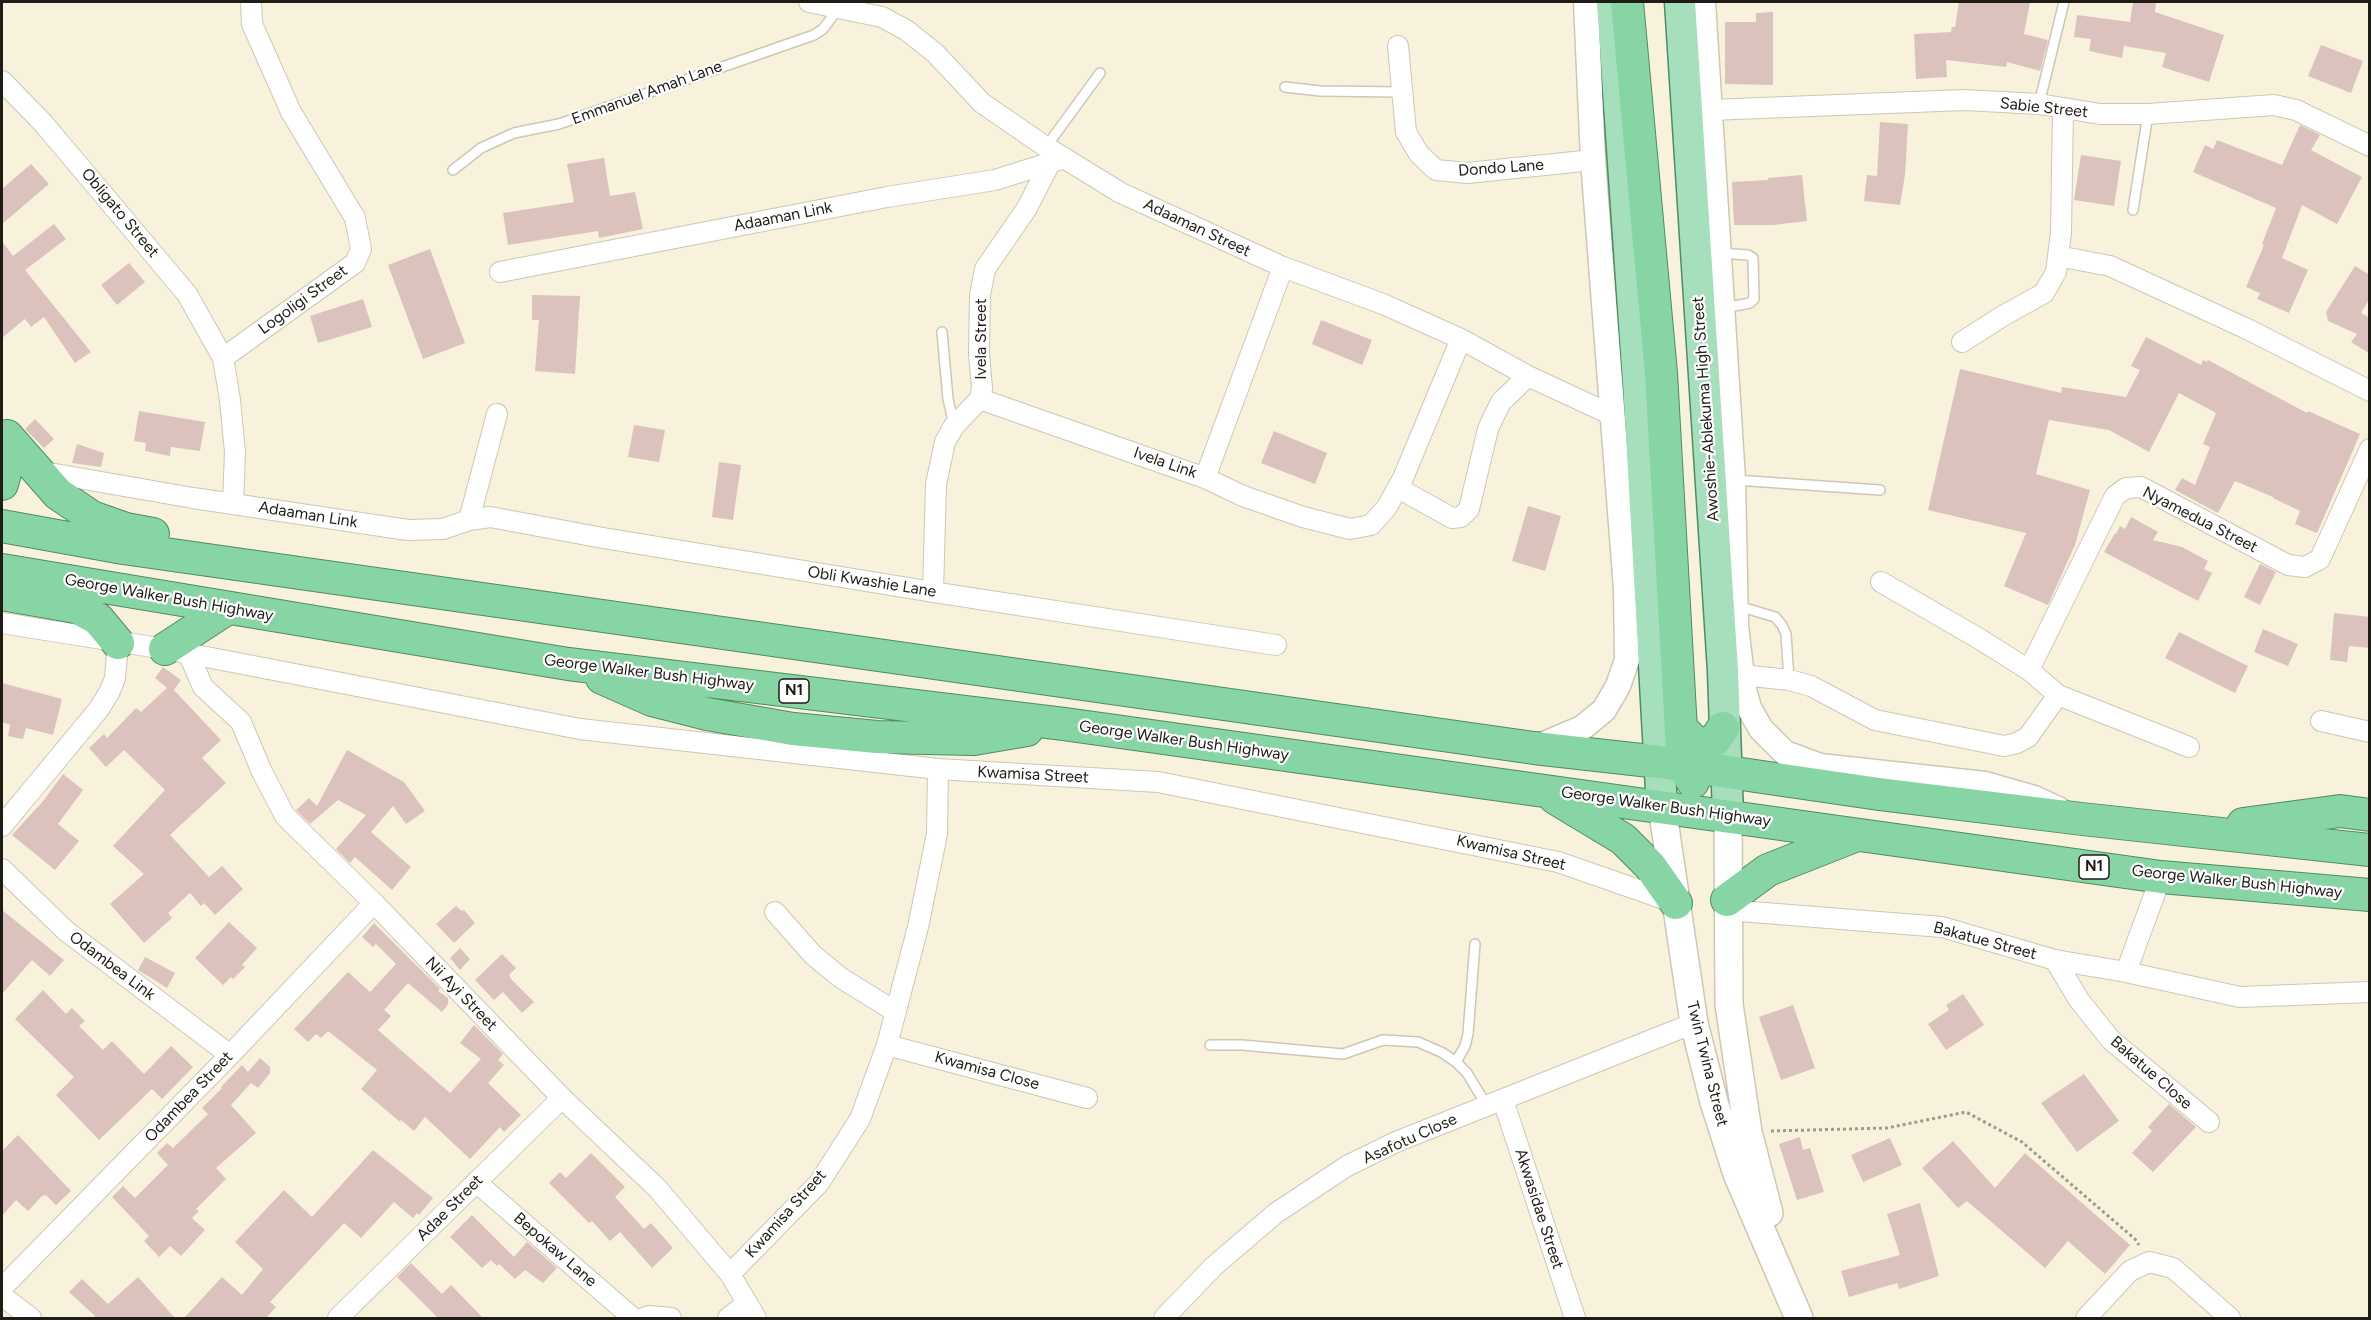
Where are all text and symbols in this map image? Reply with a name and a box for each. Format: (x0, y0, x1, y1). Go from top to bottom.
street label: Emmanuel Amah Lane (569, 57, 725, 129)
street label: Sabie Street (1999, 94, 2089, 122)
street label: Dondo Lane (1457, 155, 1545, 181)
street label: Obligato Street (77, 164, 163, 262)
street label: Adaaman Street (1140, 195, 1254, 261)
street label: Adaaman Link (732, 198, 834, 236)
street label: Logoligi Street (255, 261, 351, 339)
street label: Awoshie-Ablekuma High Street (1689, 296, 1723, 522)
street label: Ivela Street (971, 298, 991, 380)
street label: Ivela Link (1131, 443, 1199, 483)
street label: Nyamedua Street (2139, 483, 2261, 557)
street label: Adaaman Link (257, 498, 359, 532)
street label: Obli Kwashie Lane (806, 562, 938, 602)
street label: George Walker Bush Highway (63, 570, 275, 626)
street label: George Walker Bush Highway (543, 651, 755, 695)
road number: N1 (779, 679, 809, 703)
street label: George Walker Bush Highway (1078, 717, 1290, 765)
street label: Kwamisa Street (977, 762, 1089, 788)
street label: George Walker Bush Highway (1560, 783, 1772, 831)
street label: Kwamisa Street (1454, 831, 1568, 875)
road number: N1 (2079, 855, 2109, 879)
street label: George Walker Bush Highway (2131, 861, 2343, 903)
street label: Bakatue Street (1931, 918, 2039, 964)
street label: Odambea Link (65, 927, 159, 1005)
street label: Nii Ayi Street (421, 953, 501, 1035)
street label: Twin Twina Street (1682, 999, 1732, 1129)
street label: Bakatue Close (2106, 1032, 2196, 1114)
street label: Odambea Street (141, 1048, 237, 1146)
street label: Kwamisa Close (933, 1048, 1041, 1094)
street label: Asafotu Close (1360, 1110, 1460, 1168)
street label: Akwasidae Street (1511, 1146, 1567, 1272)
street label: Kwamisa Street (741, 1166, 831, 1262)
street label: Adae Street (413, 1171, 487, 1245)
street label: Bepokaw Lane (510, 1209, 600, 1291)

